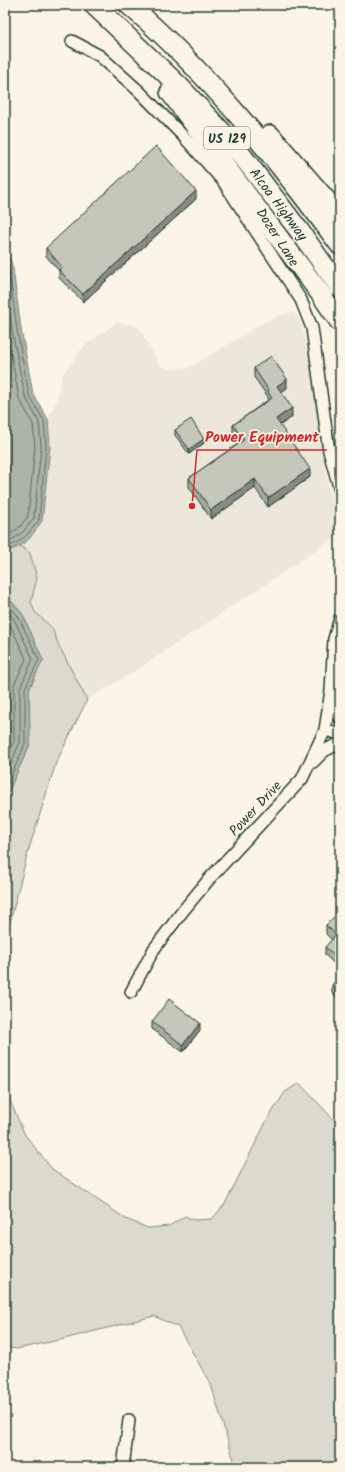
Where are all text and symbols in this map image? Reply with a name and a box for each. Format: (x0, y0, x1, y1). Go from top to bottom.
road number: US 129 (204, 127, 250, 149)
street label: Alcoa Highway (244, 164, 313, 246)
street label: Dozer Lane (250, 204, 305, 272)
callout: Power Equipment (197, 423, 327, 450)
text: Power Equipment (205, 426, 319, 450)
street label: Power Drive (224, 775, 288, 841)

